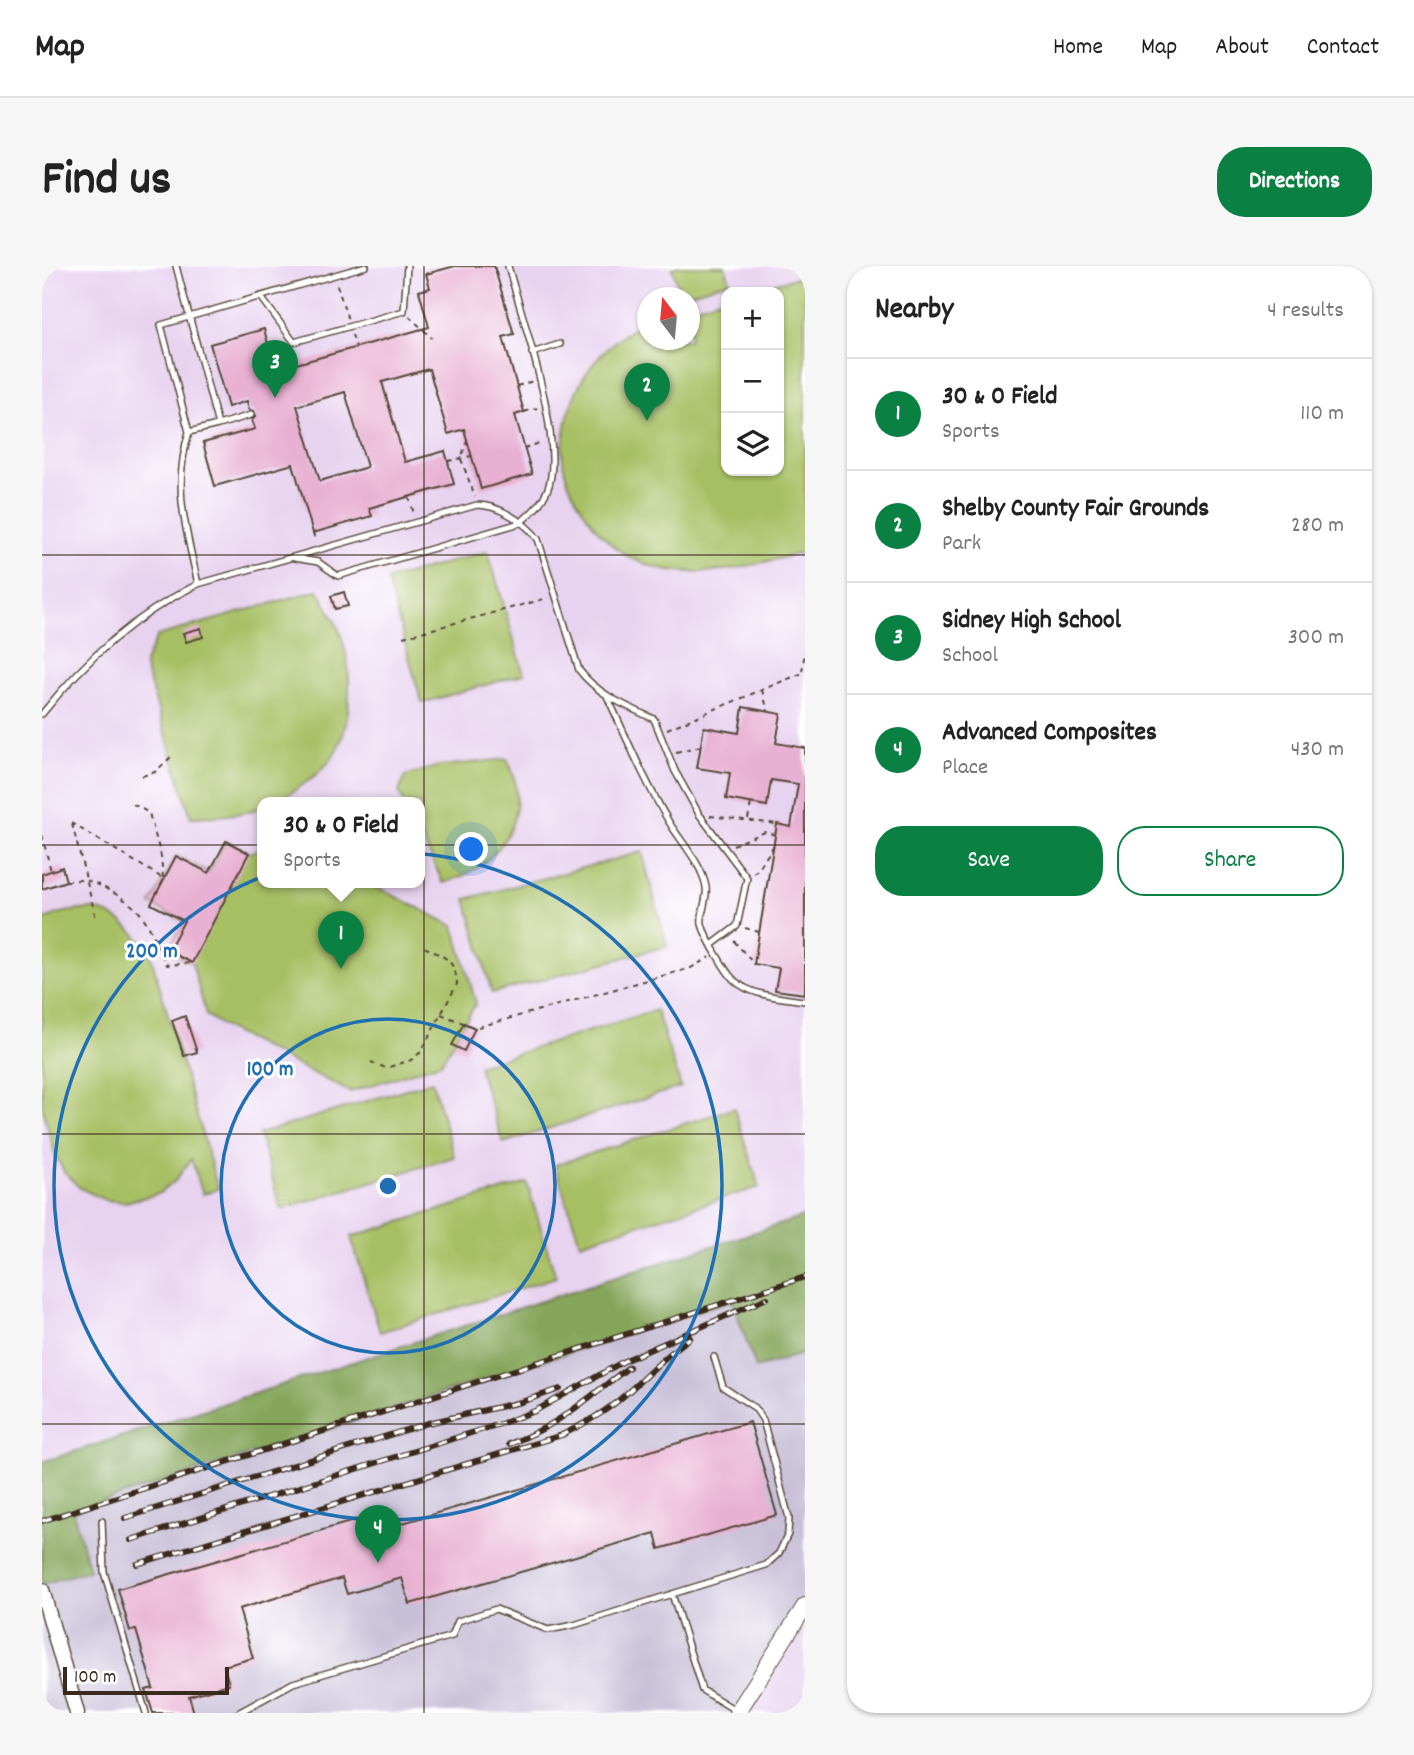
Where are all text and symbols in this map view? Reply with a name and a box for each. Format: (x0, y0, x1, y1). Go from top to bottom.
text: Map (35, 25, 85, 72)
text: Home (1053, 31, 1103, 65)
text: Map (1141, 31, 1177, 65)
text: About (1215, 31, 1269, 65)
text: Contact (1307, 31, 1379, 65)
text: Find us (42, 147, 171, 217)
button: Directions (1217, 147, 1372, 217)
north arrow (637, 287, 700, 350)
map controls (721, 287, 784, 476)
button: + (721, 287, 784, 350)
text: Nearby (875, 290, 953, 333)
text: 4 results (1267, 295, 1344, 328)
pin: 3 (252, 340, 298, 398)
button: − (721, 350, 784, 413)
pin: 2 (624, 363, 670, 421)
text: 30 & 0 Field (942, 379, 1057, 416)
text: 1 (895, 398, 901, 431)
text: 110 m (1300, 398, 1344, 431)
button: layers (721, 413, 784, 476)
text: Sports (942, 416, 1000, 449)
text: Shelby County Fair Grounds (942, 491, 1209, 528)
text: 2 (893, 510, 903, 543)
text: 280 m (1291, 510, 1344, 543)
text: Park (942, 528, 981, 561)
text: Sidney High School (942, 603, 1121, 640)
text: 3 (893, 622, 903, 655)
text: 300 m (1288, 622, 1344, 655)
text: School (942, 640, 998, 673)
text: Advanced Composites (942, 715, 1157, 752)
text: 4 (893, 734, 903, 767)
text: 430 m (1291, 734, 1344, 767)
text: Place (942, 752, 988, 785)
popup (257, 797, 425, 888)
text: 30 & 0 Field (283, 808, 399, 845)
button: Save (875, 826, 1103, 896)
button: Share (1117, 826, 1344, 896)
your location (454, 832, 488, 866)
text: Sports (283, 845, 341, 878)
pin: 1 (318, 911, 364, 969)
text: 200 m (126, 938, 178, 968)
text: 100 m (247, 1056, 293, 1086)
centre of rings (376, 1174, 400, 1198)
pin: 4 (355, 1505, 401, 1563)
scale bar (63, 1664, 229, 1696)
text: 100 m (74, 1665, 116, 1692)

